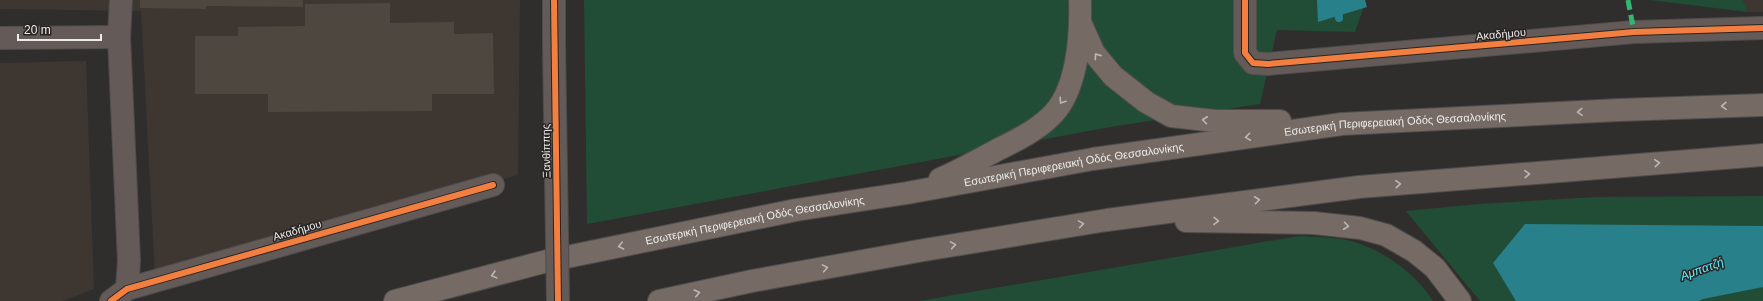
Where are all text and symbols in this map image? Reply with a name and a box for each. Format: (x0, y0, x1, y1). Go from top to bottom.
scale bar (18, 16, 101, 42)
text: 20 m (24, 23, 51, 37)
street label: Ακαδήμου (1476, 26, 1526, 42)
one-way arrow (1095, 54, 1102, 61)
one-way arrow (1059, 97, 1066, 104)
one-way arrow (1721, 102, 1727, 111)
one-way arrow (1577, 107, 1583, 116)
street label: Εσωτερική Περιφερειακή Οδός Θεσσαλονίκης (1283, 110, 1506, 138)
one-way arrow (1202, 116, 1208, 125)
street label: Ξανθίππης (540, 124, 552, 178)
one-way arrow (1244, 132, 1251, 141)
street label: Εσωτερική Περιφερειακή Οδός Θεσσαλονίκης (963, 140, 1184, 188)
one-way arrow (1654, 159, 1660, 168)
one-way arrow (1524, 170, 1530, 179)
one-way arrow (1395, 180, 1401, 189)
street label: Εσωτερική Περιφερειακή Οδός Θεσσαλονίκης (644, 194, 865, 247)
one-way arrow (1254, 196, 1260, 205)
street label: Ακαδήμου (271, 217, 323, 243)
one-way arrow (1213, 217, 1219, 225)
one-way arrow (1078, 220, 1084, 229)
one-way arrow (1343, 222, 1349, 231)
one-way arrow (950, 241, 956, 250)
one-way arrow (618, 242, 624, 250)
water label: Αμπατζή (1677, 255, 1726, 284)
one-way arrow (822, 264, 828, 272)
one-way arrow (491, 270, 498, 279)
one-way arrow (694, 289, 700, 297)

